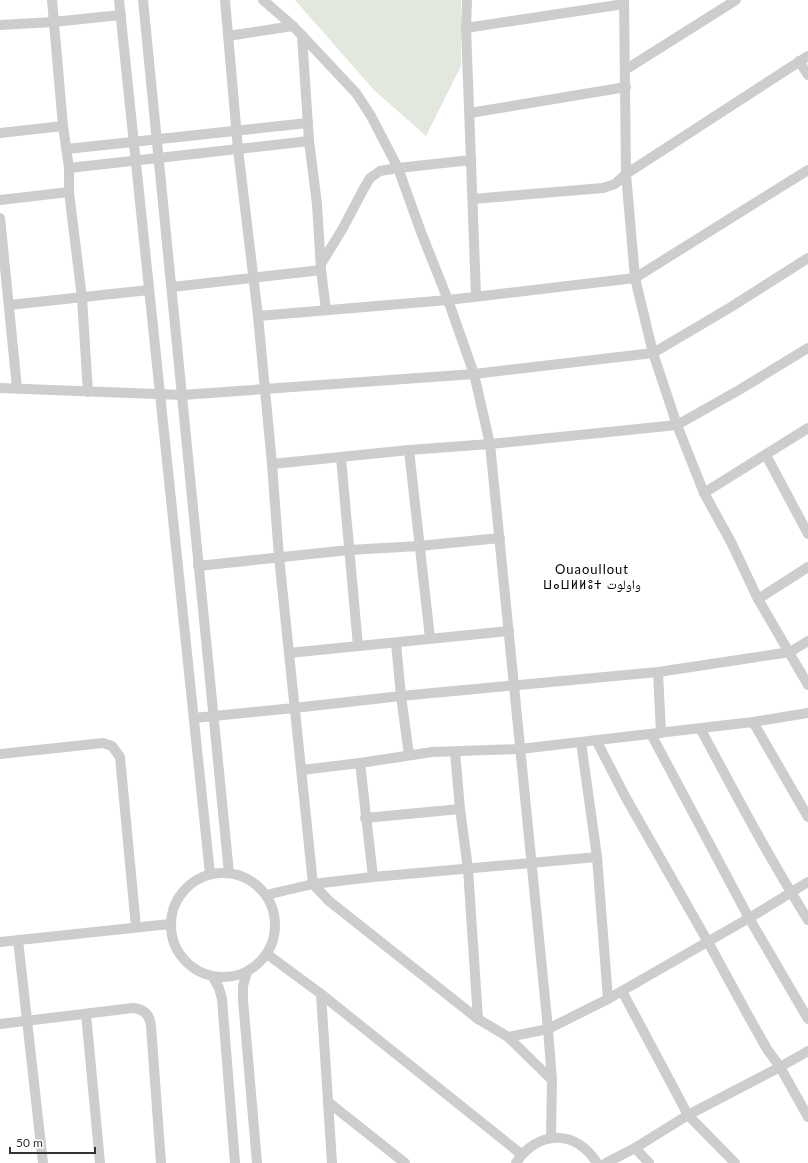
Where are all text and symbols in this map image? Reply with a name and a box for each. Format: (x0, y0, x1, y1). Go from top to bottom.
district label: Ouaoullout ⵡⴰⵡⵍⵍⵓⵜ واولوت (543, 561, 641, 593)
scale bar (10, 1129, 95, 1155)
text: 50 m (16, 1135, 43, 1150)

